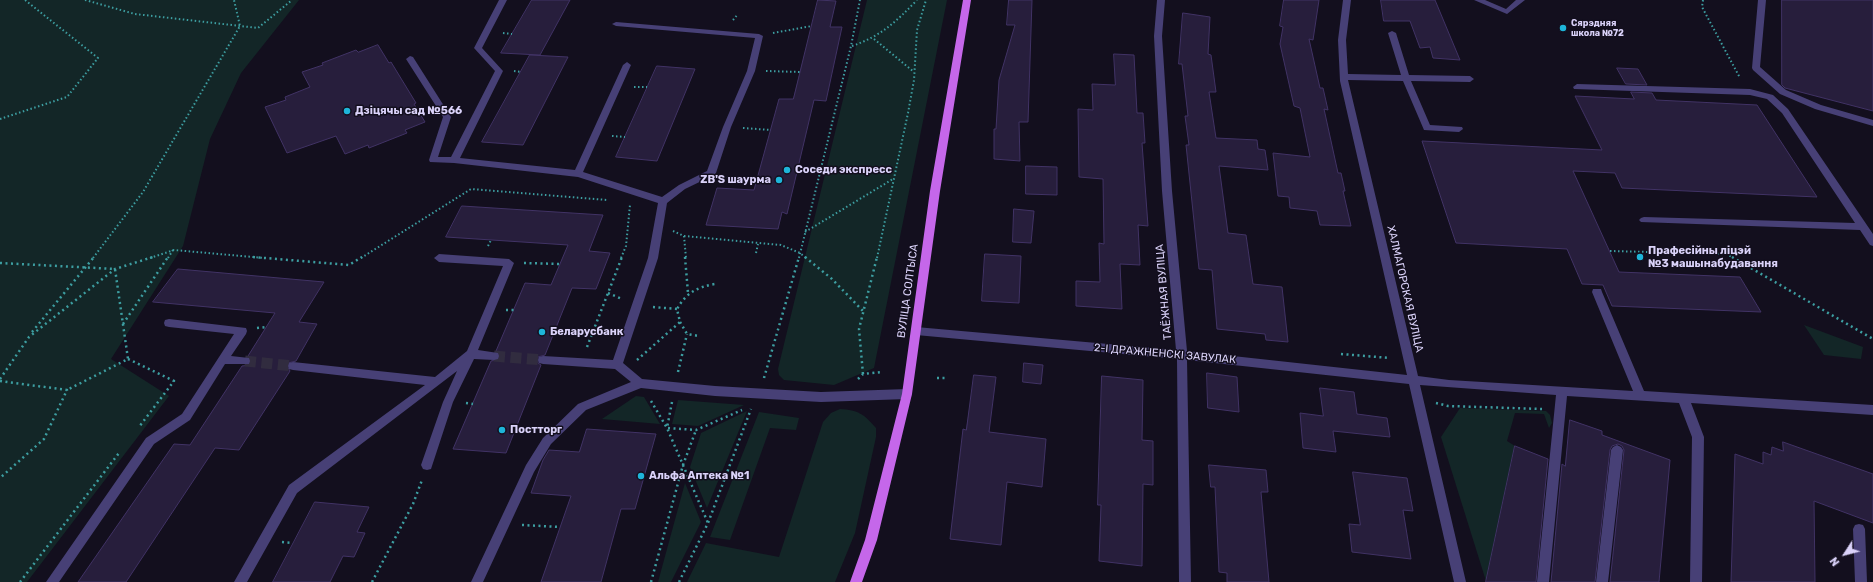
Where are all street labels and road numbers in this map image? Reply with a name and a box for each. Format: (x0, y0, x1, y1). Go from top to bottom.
street label: ХАЛМАГОРСКАЯ ВУЛІЦА (1384, 224, 1426, 354)
street label: ВУЛІЦА СОЛТЫСА (895, 243, 921, 339)
street label: ТАЁЖНАЯ ВУЛІЦА (1153, 244, 1175, 340)
street label: 2-І ДРАЖНЕНСКІ ЗАВУЛАК (1093, 341, 1237, 367)

